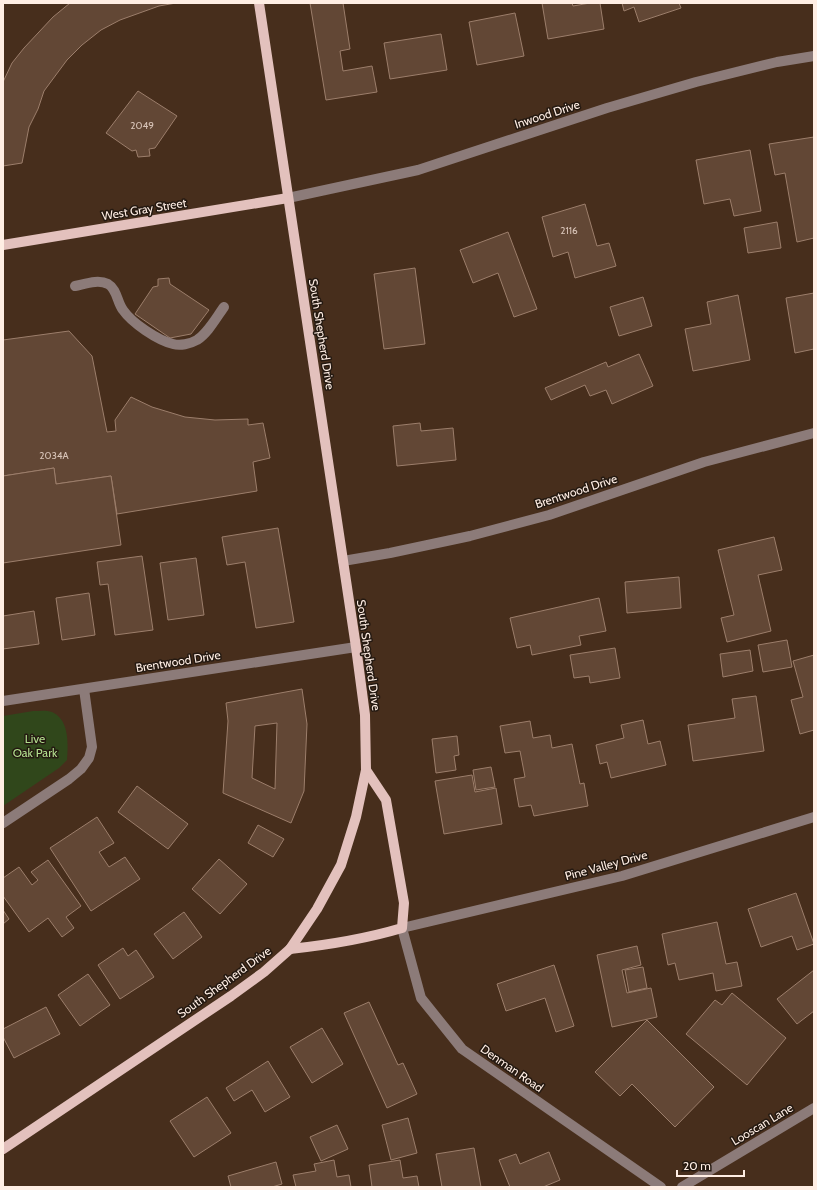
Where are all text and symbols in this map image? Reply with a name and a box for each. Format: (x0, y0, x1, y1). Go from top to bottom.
street label: Inwood Drive (512, 96, 582, 132)
house number: 2049 (130, 119, 154, 132)
street label: West Gray Street (101, 195, 187, 223)
house number: 2116 (560, 224, 578, 237)
street label: South Shepherd Drive (306, 278, 338, 390)
house number: 2034A (39, 449, 70, 462)
street label: Brentwood Drive (533, 471, 619, 511)
street label: South Shepherd Drive (354, 599, 384, 711)
street label: Brentwood Drive (135, 647, 221, 675)
park label: Live Oak Park (13, 731, 58, 760)
street label: Pine Valley Drive (563, 847, 649, 883)
street label: South Shepherd Drive (174, 943, 274, 1021)
street label: Denman Road (478, 1041, 546, 1095)
street label: Looscan Lane (728, 1100, 796, 1148)
scale bar (677, 1152, 744, 1178)
text: 20 m (683, 1158, 711, 1173)

